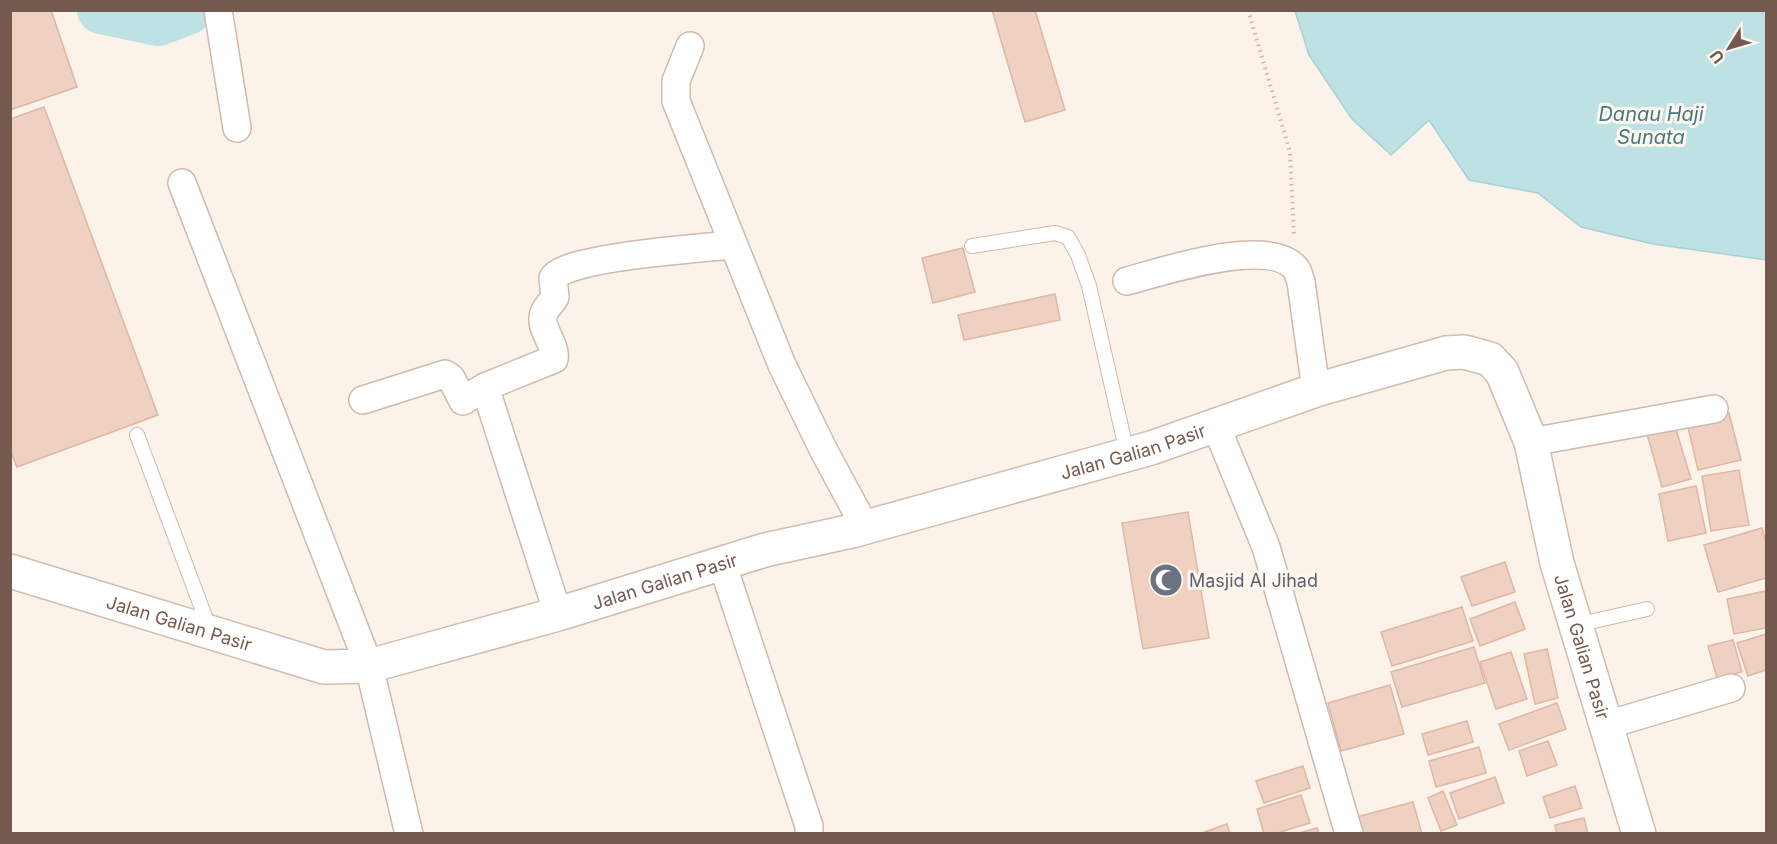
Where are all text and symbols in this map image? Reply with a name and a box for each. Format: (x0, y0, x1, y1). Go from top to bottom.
north arrow (1699, 18, 1759, 78)
text: U (1706, 46, 1729, 68)
water label: Danau Haji Sunata (1598, 102, 1705, 149)
street label: Jalan Galian Pasir (1058, 419, 1209, 483)
street label: Jalan Galian Pasir (589, 549, 740, 613)
mosque icon: Masjid Al Jihad (1148, 562, 1184, 598)
place label: Masjid Al Jihad (1189, 570, 1318, 591)
street label: Jalan Galian Pasir (1550, 571, 1614, 722)
street label: Jalan Galian Pasir (104, 591, 255, 655)

